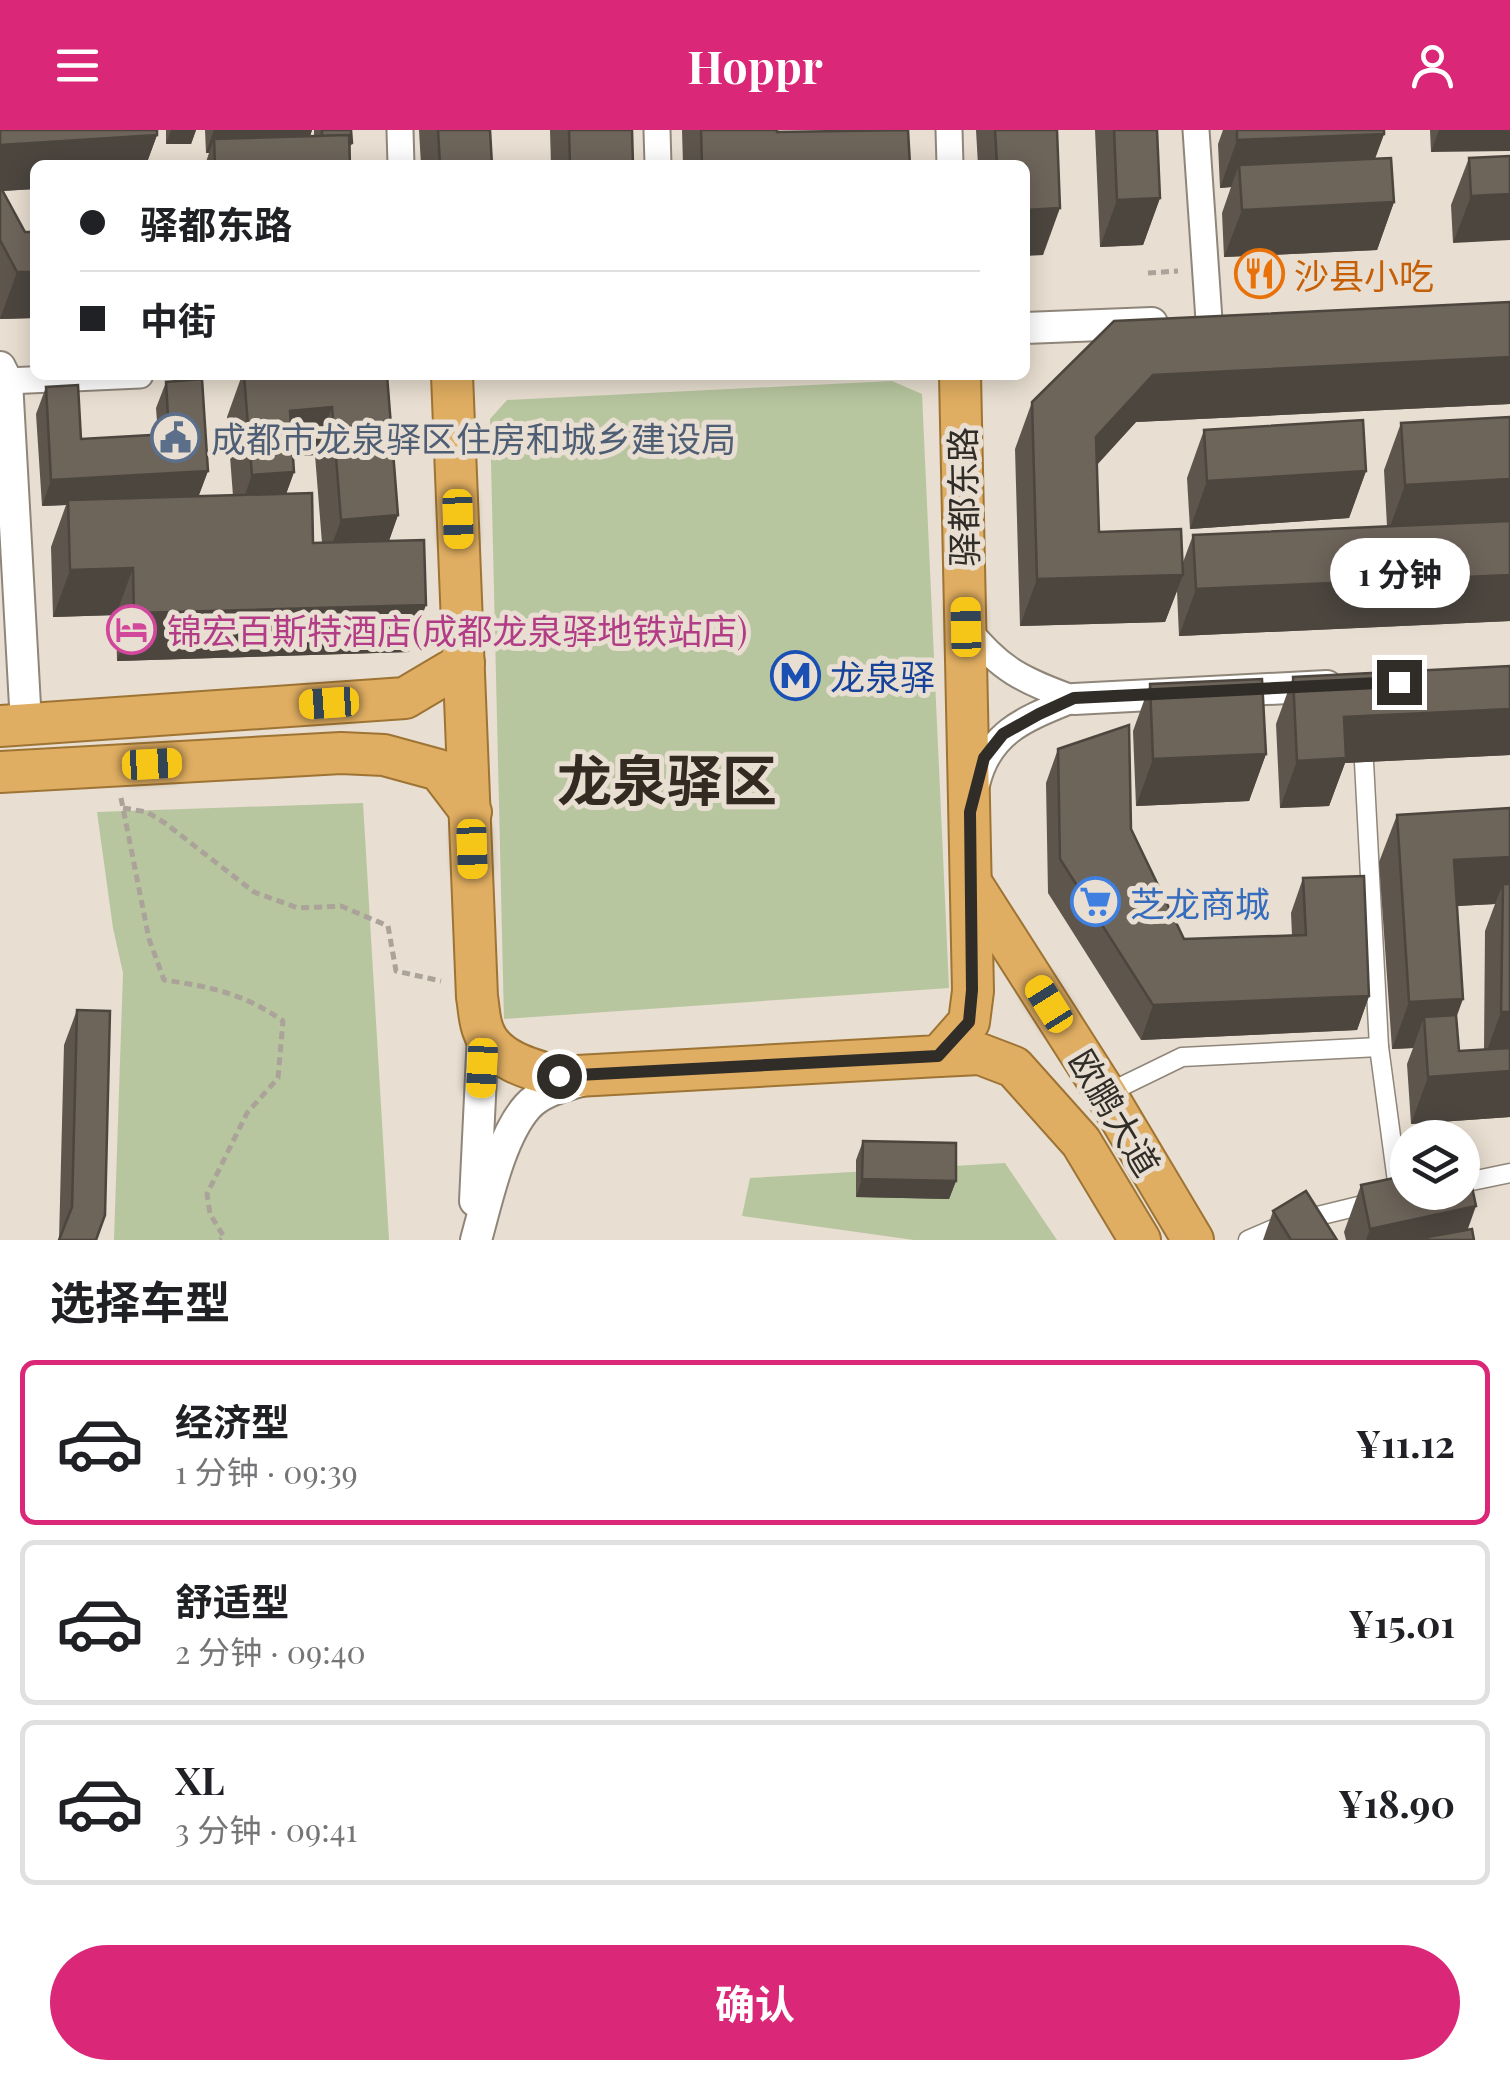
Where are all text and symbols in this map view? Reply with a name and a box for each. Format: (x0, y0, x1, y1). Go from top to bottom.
text: Hoppr (687, 35, 823, 95)
icon: menu (50, 38, 105, 93)
icon: person (1405, 38, 1460, 93)
text: 驿都东路 (140, 198, 292, 249)
restaurant icon: 沙县小吃 (1233, 248, 1285, 300)
place label: 沙县小吃 (1294, 251, 1434, 298)
text: 中街 (140, 294, 216, 345)
public building icon: 成都市龙泉驿区住房和城乡建设局 (150, 411, 202, 463)
place label: 成都市龙泉驿区住房和城乡建设局 (211, 414, 736, 461)
street label: 驿都东路 (937, 427, 987, 567)
car (442, 488, 474, 550)
callout: 1 分钟 (1329, 537, 1469, 607)
text: 1 分钟 (1358, 551, 1442, 594)
car (950, 597, 982, 657)
hotel icon: 锦宏百斯特酒店(成都龙泉驿地铁站店) (106, 603, 158, 655)
place label: 锦宏百斯特酒店(成都龙泉驿地铁站店) (167, 606, 748, 653)
metro station icon: 龙泉驿 (769, 649, 821, 701)
place label: 龙泉驿 (830, 652, 935, 699)
route end (1377, 660, 1422, 705)
car (298, 686, 360, 720)
district label: 龙泉驿区 (557, 741, 777, 815)
car (121, 747, 183, 781)
car (456, 818, 488, 880)
supermarket icon: 芝龙商城 (1069, 876, 1121, 928)
place label: 芝龙商城 (1130, 879, 1270, 926)
car (1020, 971, 1078, 1037)
car (465, 1037, 499, 1099)
street label: 欧鹏大道 (1060, 1040, 1172, 1184)
route start (537, 1054, 582, 1099)
map controls (1390, 1120, 1480, 1210)
button: layers (1390, 1120, 1480, 1210)
text: 选择车型 (50, 1270, 230, 1330)
text: 经济型 (175, 1395, 289, 1446)
icon: car (55, 1398, 145, 1488)
text: ¥11.12 (1355, 1417, 1455, 1468)
text: 1 分钟 · 09:39 (175, 1449, 358, 1492)
text: 舒适型 (175, 1575, 289, 1626)
icon: car (55, 1578, 145, 1668)
text: ¥15.01 (1348, 1597, 1455, 1648)
text: 2 分钟 · 09:40 (175, 1629, 366, 1672)
text: XL (175, 1754, 224, 1805)
icon: car (55, 1758, 145, 1848)
text: ¥18.90 (1338, 1777, 1455, 1828)
text: 3 分钟 · 09:41 (175, 1807, 357, 1850)
button: 确认 (50, 1945, 1460, 2060)

